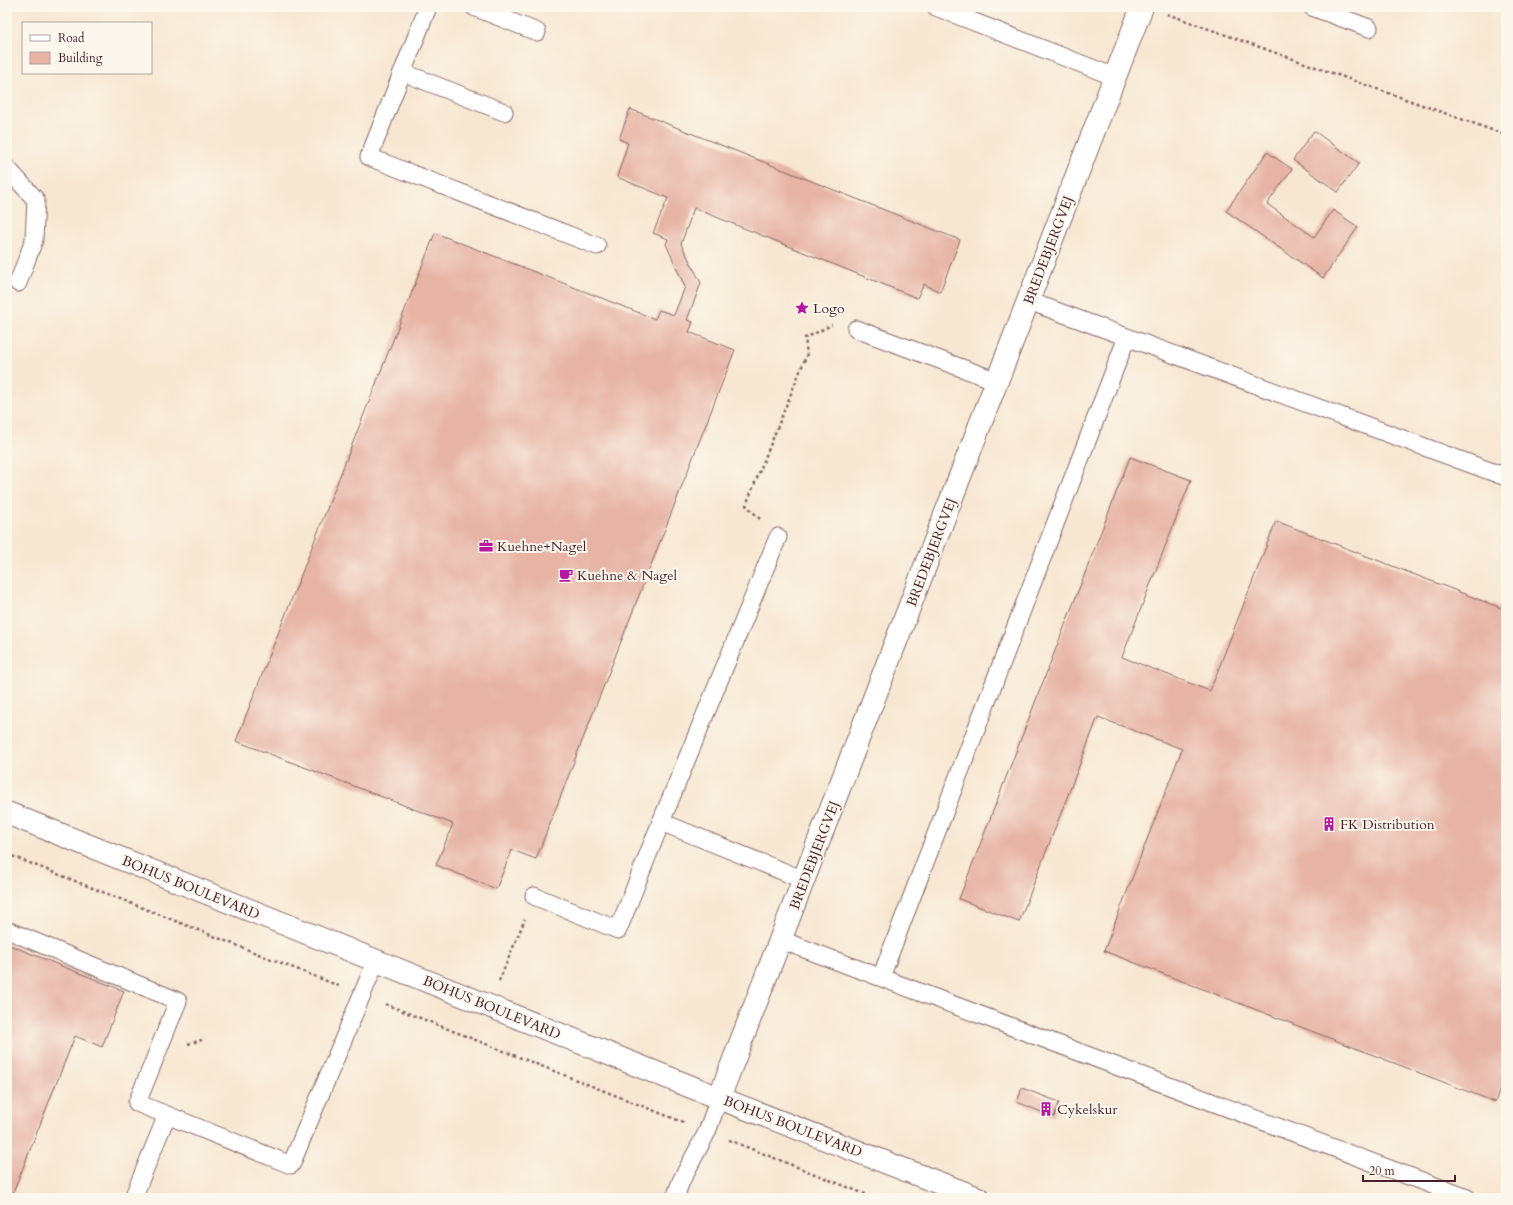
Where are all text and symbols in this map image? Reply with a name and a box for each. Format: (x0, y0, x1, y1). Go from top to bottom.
legend (22, 22, 152, 74)
text: Road (58, 30, 85, 46)
text: Building (58, 50, 103, 66)
street label: BREDEBJERGVEJ (1019, 193, 1078, 307)
place label: Logo (813, 299, 845, 318)
place icon: Logo (794, 300, 810, 316)
street label: BREDEBJERGVEJ (902, 495, 961, 609)
place label: Kuehne+Nagel (497, 537, 587, 556)
office icon: Kuehne+Nagel (478, 538, 494, 554)
place label: Kuehne & Nagel (577, 566, 678, 585)
cafe icon: Kuehne & Nagel (558, 567, 574, 583)
street label: BREDEBJERGVEJ (785, 798, 844, 912)
place label: FK Distribution (1340, 815, 1435, 834)
building icon: FK Distribution (1321, 816, 1337, 832)
street label: BOHUS BOULEVARD (119, 851, 263, 924)
street label: BOHUS BOULEVARD (420, 971, 564, 1044)
street label: BOHUS BOULEVARD (721, 1091, 865, 1162)
place label: Cykelskur (1057, 1100, 1118, 1119)
building icon: Cykelskur (1038, 1101, 1054, 1117)
scale bar (1363, 1157, 1455, 1183)
text: 20 m (1369, 1163, 1396, 1179)

